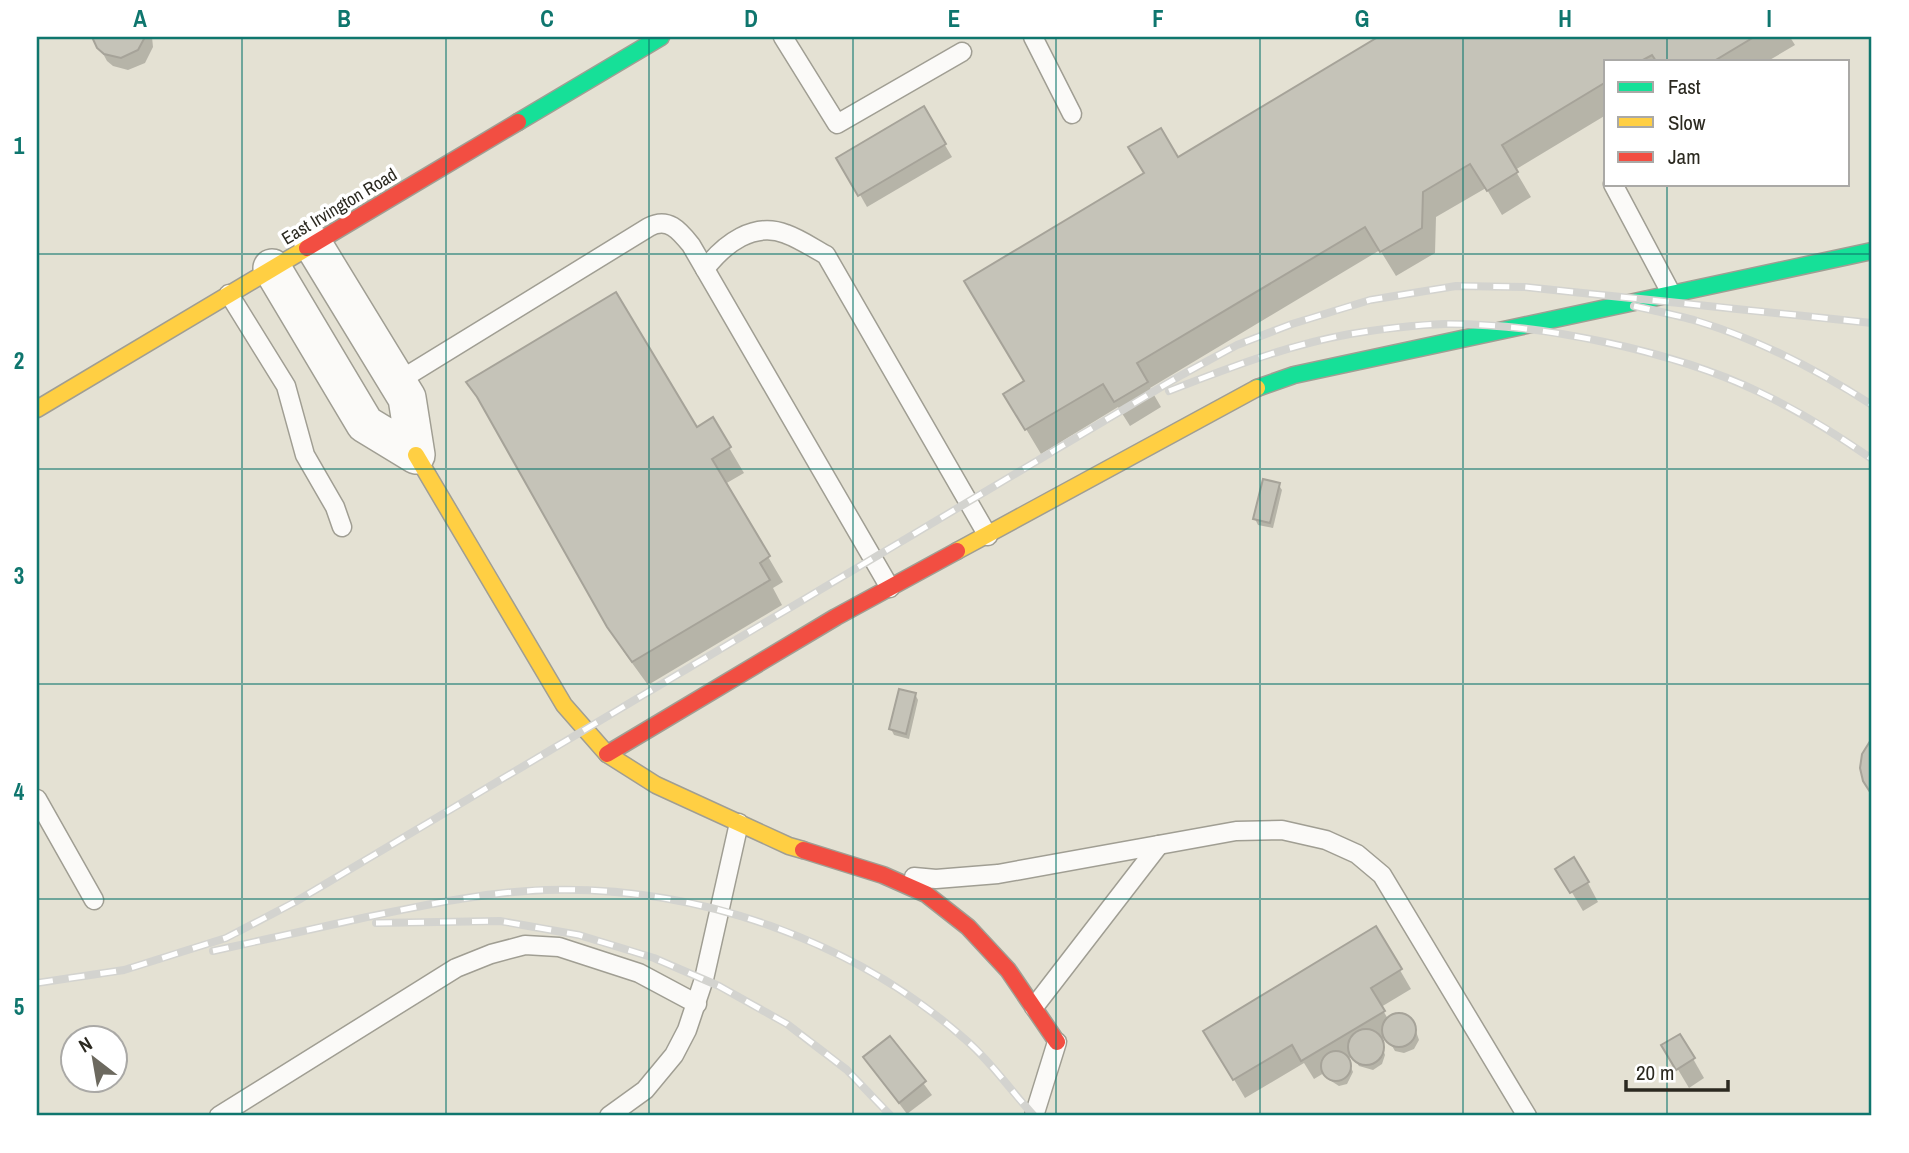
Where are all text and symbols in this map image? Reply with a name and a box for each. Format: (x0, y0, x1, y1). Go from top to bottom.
text: A (133, 3, 147, 34)
text: B (337, 3, 351, 34)
text: C (540, 3, 554, 34)
text: D (744, 3, 758, 34)
text: E (948, 3, 960, 34)
text: F (1152, 3, 1164, 34)
text: G (1355, 3, 1369, 34)
text: H (1558, 3, 1572, 34)
text: I (1766, 3, 1772, 34)
legend (1604, 60, 1850, 186)
text: Fast (1668, 72, 1701, 101)
text: Slow (1668, 108, 1706, 137)
text: 1 (14, 130, 25, 161)
text: Jam (1668, 142, 1701, 171)
street label: East Irvington Road (277, 162, 401, 250)
text: 2 (14, 345, 24, 376)
text: 3 (14, 560, 24, 591)
text: 4 (14, 776, 25, 807)
text: 5 (14, 991, 24, 1022)
north arrow (60, 1024, 130, 1094)
text: N (74, 1030, 97, 1058)
scale bar (1626, 1048, 1727, 1092)
text: 20 m (1636, 1058, 1674, 1087)

